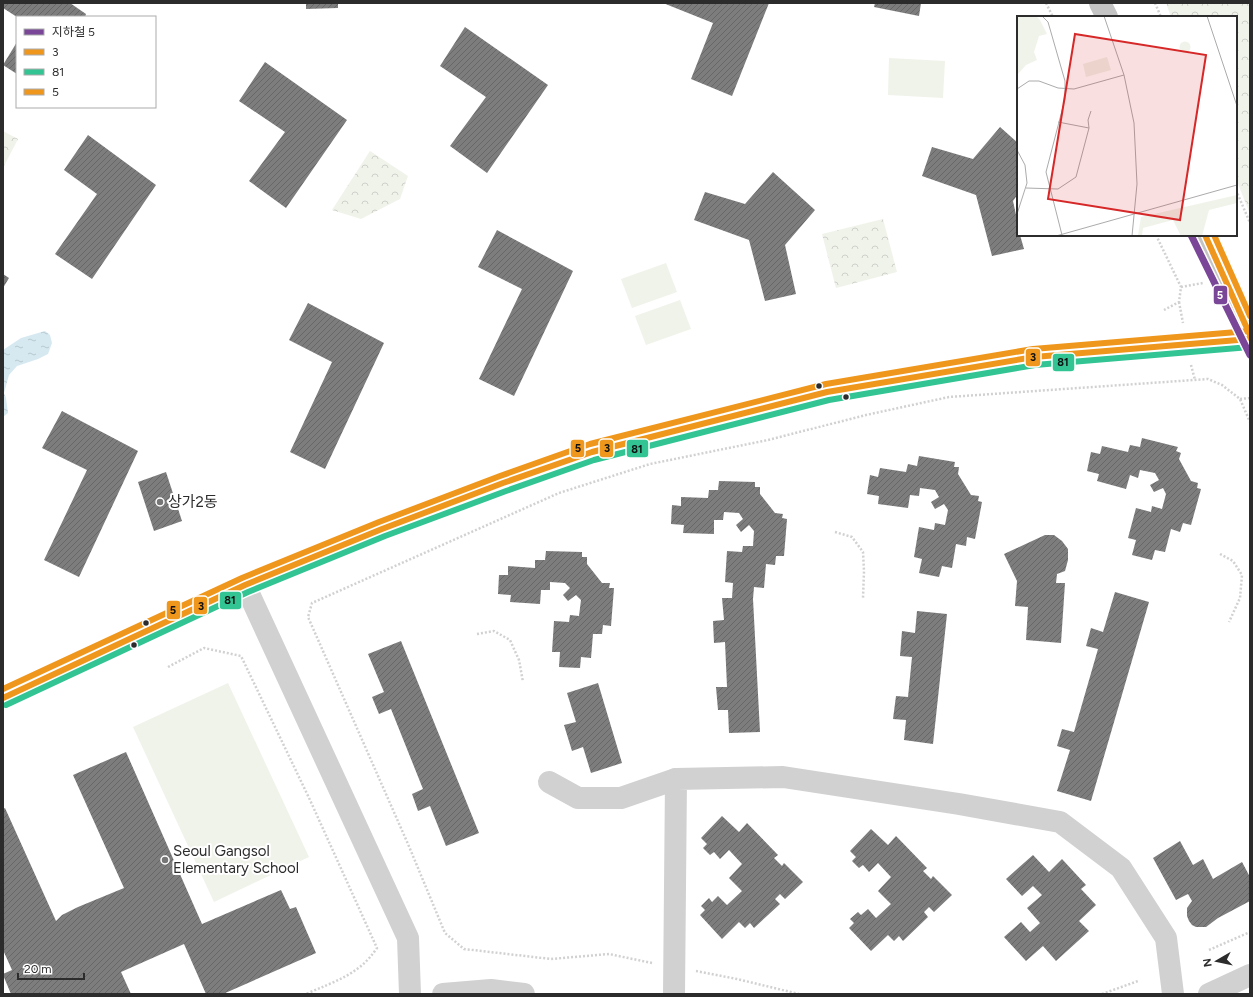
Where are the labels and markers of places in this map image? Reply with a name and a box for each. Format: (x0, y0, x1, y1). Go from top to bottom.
unlabelled marker (814, 381, 824, 391)
unlabelled marker (841, 392, 851, 402)
place label: 상가2동 (168, 493, 218, 511)
marker: 상가2동 (155, 497, 165, 507)
unlabelled marker (141, 618, 151, 628)
unlabelled marker (129, 640, 139, 650)
place label: Seoul Gangsol Elementary School (173, 842, 299, 877)
marker: Seoul Gangsol Elementary School (160, 855, 170, 865)

